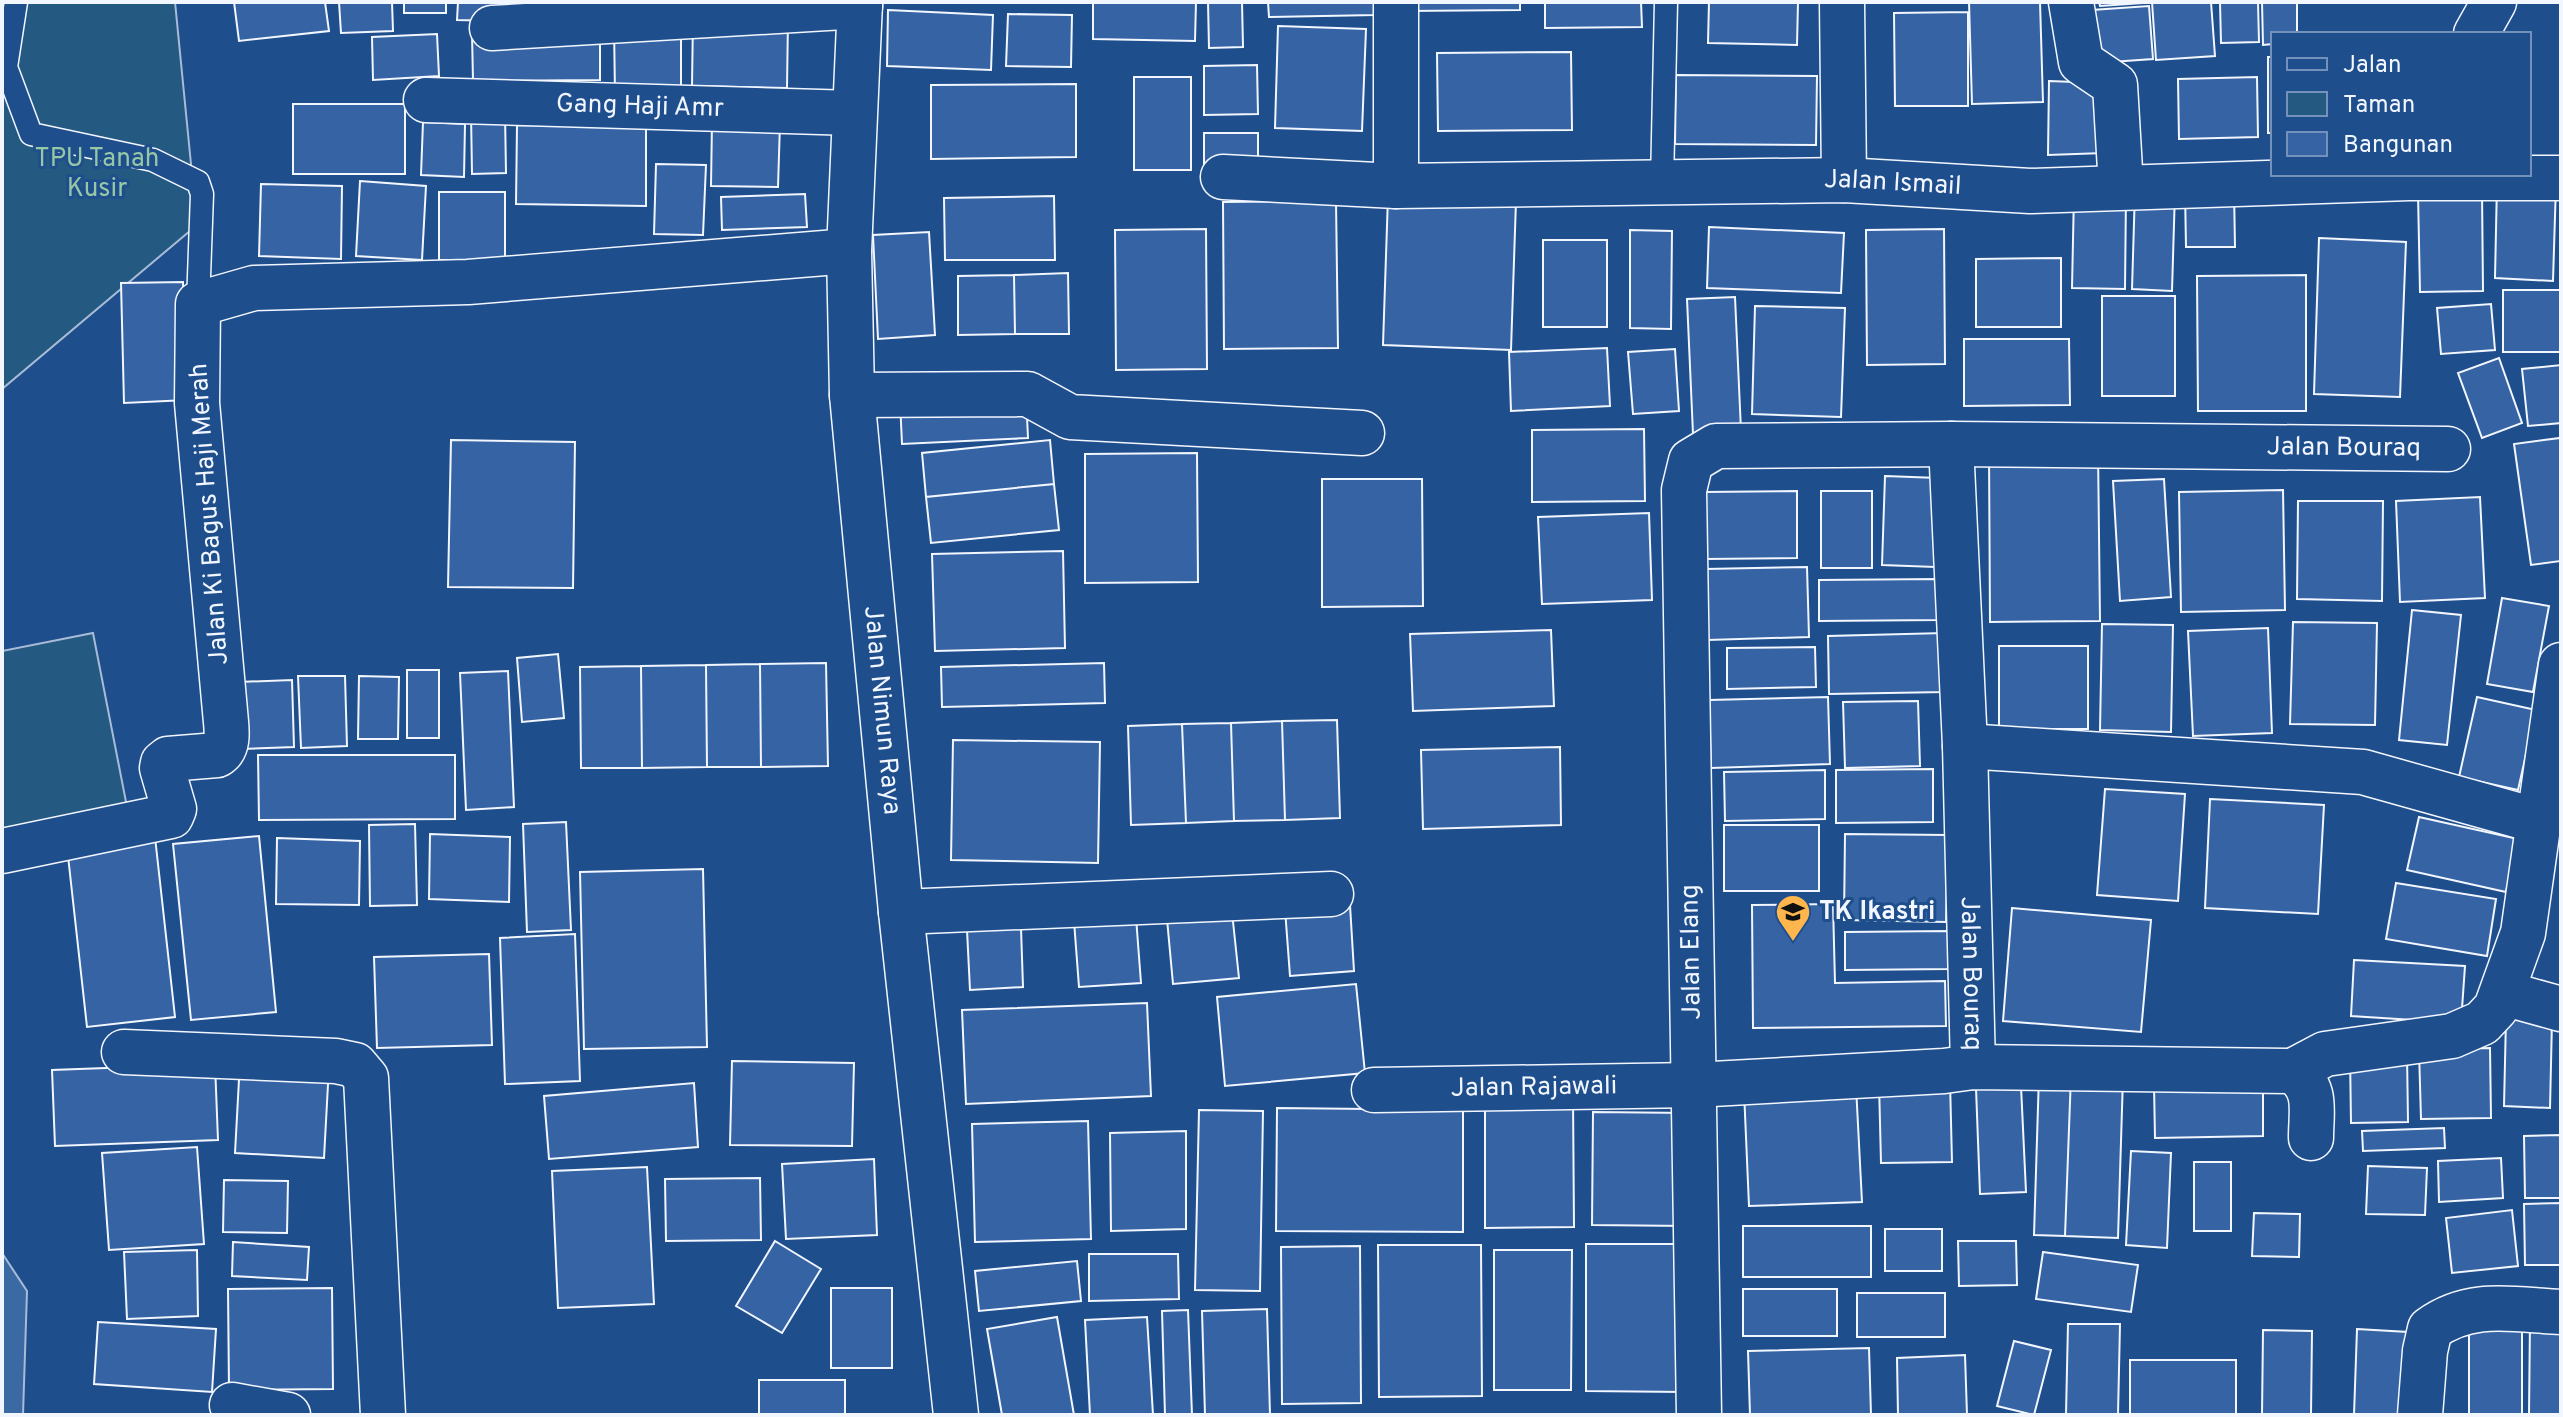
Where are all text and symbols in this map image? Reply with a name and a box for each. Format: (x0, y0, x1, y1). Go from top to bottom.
legend (2271, 32, 2531, 176)
text: Jalan (2343, 51, 2401, 81)
street label: Gang Haji Amr (555, 87, 724, 126)
text: Taman (2343, 91, 2415, 121)
text: Bangunan (2343, 131, 2453, 161)
park label: TPU Tanah Kusir (35, 143, 159, 206)
street label: Jalan Ismail (1824, 163, 1962, 203)
street label: Jalan Ki Bagus Haji Merah (183, 362, 237, 666)
street label: Jalan Bouraq (2266, 431, 2421, 465)
street label: Jalan Nimun Raya (856, 604, 908, 816)
street label: Jalan Elang (1674, 884, 1710, 1020)
school or university icon: TK Ikastri (1774, 893, 1812, 943)
place label: TK Ikastri (1819, 896, 1935, 929)
street label: Jalan Bouraq (1952, 896, 1989, 1051)
street label: Jalan Rajawali (1450, 1070, 1617, 1105)

